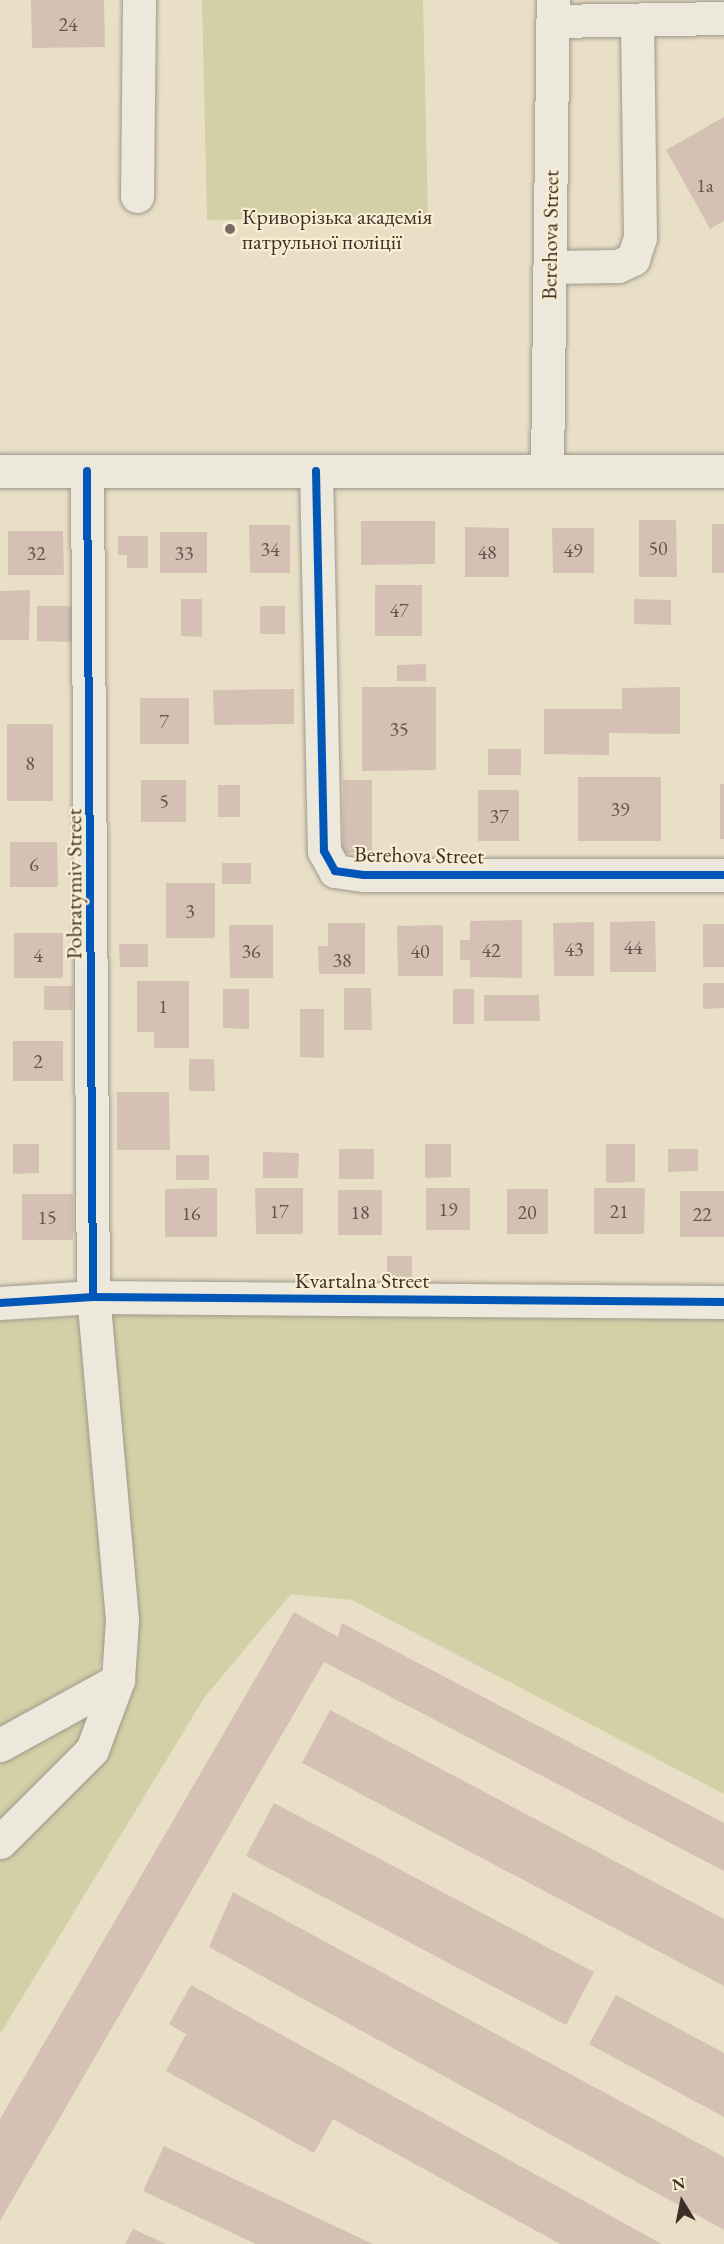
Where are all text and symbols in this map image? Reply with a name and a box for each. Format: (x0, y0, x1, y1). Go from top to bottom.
house number: 24 (58, 12, 78, 36)
street label: Berehova Street (536, 170, 564, 300)
house number: 1а (696, 173, 714, 197)
place label: Криворізька академія патрульної поліції (242, 203, 432, 254)
marker: Криворізька академія патрульної поліції (223, 222, 237, 236)
house number: 50 (648, 536, 668, 560)
house number: 34 (260, 537, 280, 561)
house number: 49 (563, 538, 583, 562)
house number: 48 (477, 540, 497, 564)
house number: 32 (26, 541, 46, 565)
house number: 33 (174, 541, 194, 565)
house number: 47 (389, 598, 409, 622)
house number: 7 (159, 709, 169, 733)
house number: 35 (389, 717, 409, 741)
house number: 8 (25, 751, 35, 775)
house number: 5 (159, 789, 169, 813)
house number: 39 (610, 797, 630, 821)
house number: 37 (489, 804, 509, 828)
street label: Pobratymiv Street (61, 809, 87, 959)
street label: Berehova Street (354, 841, 484, 869)
house number: 6 (29, 852, 39, 876)
house number: 3 (185, 899, 195, 923)
house number: 44 (623, 935, 643, 959)
house number: 43 (564, 937, 584, 961)
house number: 42 (481, 938, 501, 962)
house number: 36 (241, 939, 261, 963)
house number: 40 (410, 939, 430, 963)
house number: 4 (33, 943, 43, 967)
house number: 38 (332, 948, 352, 972)
house number: 1 (158, 994, 168, 1018)
house number: 2 (33, 1049, 43, 1073)
house number: 19 (438, 1197, 458, 1221)
house number: 17 (269, 1199, 289, 1223)
house number: 21 (609, 1199, 629, 1223)
house number: 18 (350, 1200, 370, 1224)
house number: 20 (517, 1200, 537, 1224)
house number: 16 (181, 1201, 201, 1225)
house number: 22 (692, 1202, 712, 1226)
house number: 15 (37, 1205, 57, 1229)
street label: Kvartalna Street (295, 1268, 429, 1294)
north arrow (652, 2172, 712, 2232)
text: N (671, 2172, 687, 2195)

